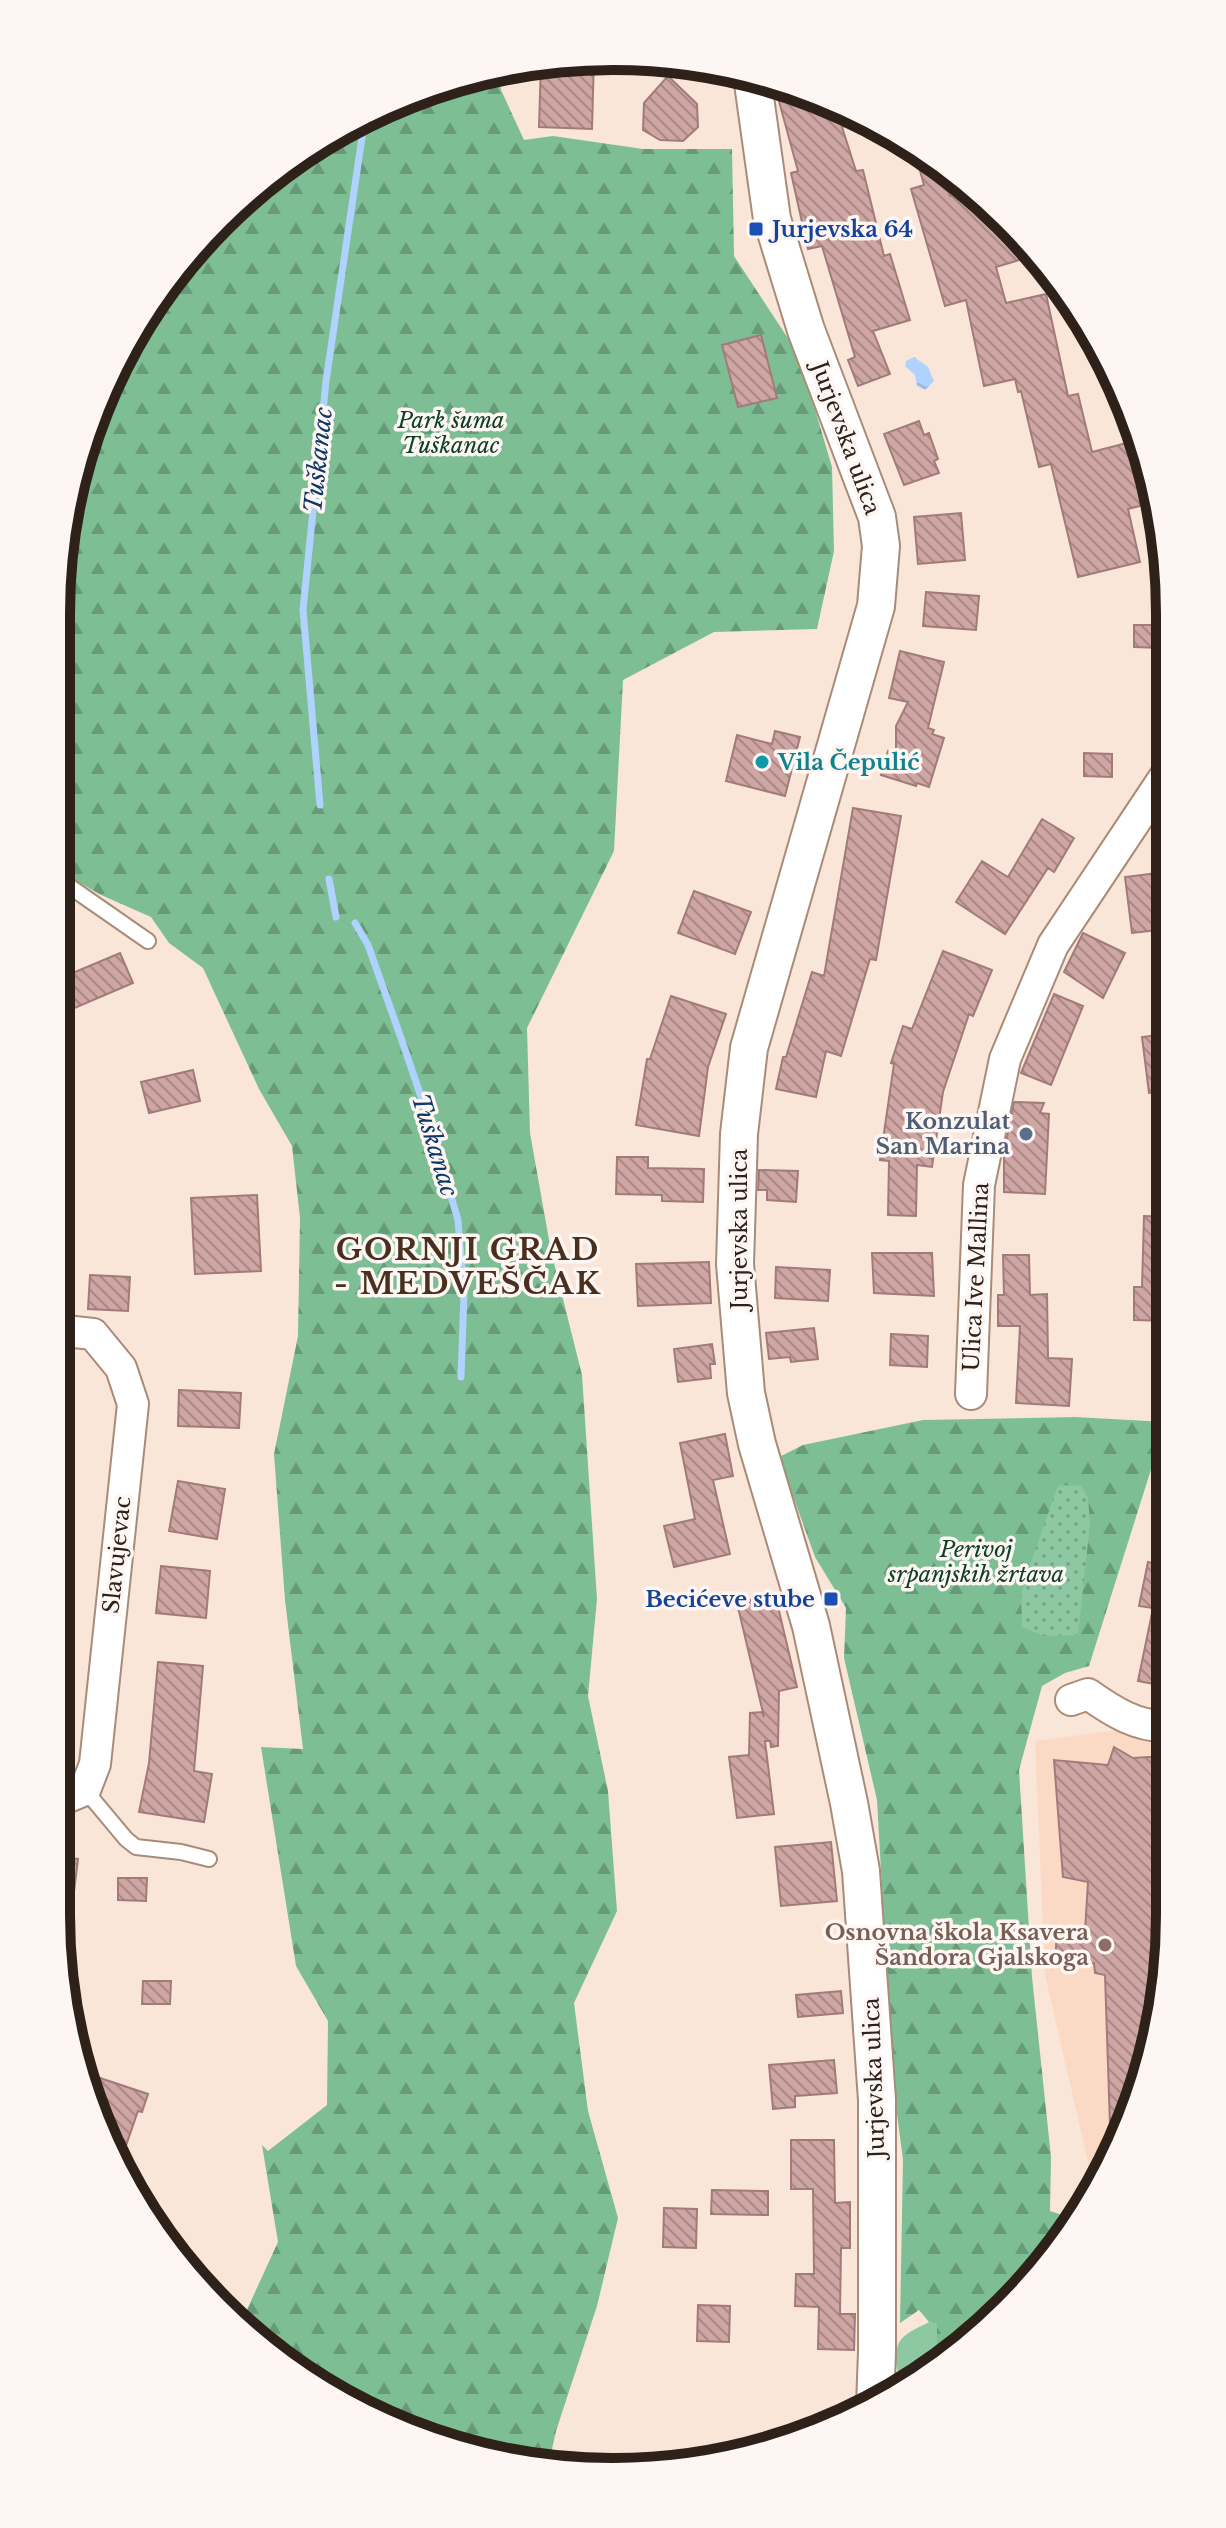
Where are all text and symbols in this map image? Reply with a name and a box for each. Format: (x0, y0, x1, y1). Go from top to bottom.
place label: Jurjevska 64 (768, 216, 913, 243)
marker: Jurjevska 64 (747, 220, 765, 238)
street label: Jurjevska ulica (805, 355, 886, 519)
water label: Tuškanac (298, 405, 338, 514)
park label: Park šuma Tuškanac (396, 407, 505, 459)
place label: Vila Čepulić (777, 748, 920, 776)
marker: Vila Čepulić (753, 753, 771, 771)
water label: Tuškanac (406, 1090, 464, 1200)
place label: Konzulat San Marina (876, 1108, 1011, 1160)
marker: Konzulat San Marina (1017, 1125, 1035, 1143)
street label: Jurjevska ulica (726, 1148, 753, 1312)
street label: Ulica Ive Mallina (958, 1181, 994, 1372)
district label: GORNJI GRAD - MEDVEŠČAK (334, 1231, 602, 1302)
street label: Slavujevac (97, 1495, 137, 1615)
park label: Perivoj srpanjskih žrtava (887, 1536, 1064, 1588)
place label: Becićeve stube (645, 1586, 815, 1613)
marker: Becićeve stube (822, 1590, 840, 1608)
place label: Osnovna škola Ksavera Šandora Gjalskoga (825, 1919, 1089, 1971)
marker: Osnovna škola Ksavera Šandora Gjalskoga (1096, 1936, 1114, 1954)
street label: Jurjevska ulica (858, 1996, 890, 2162)

